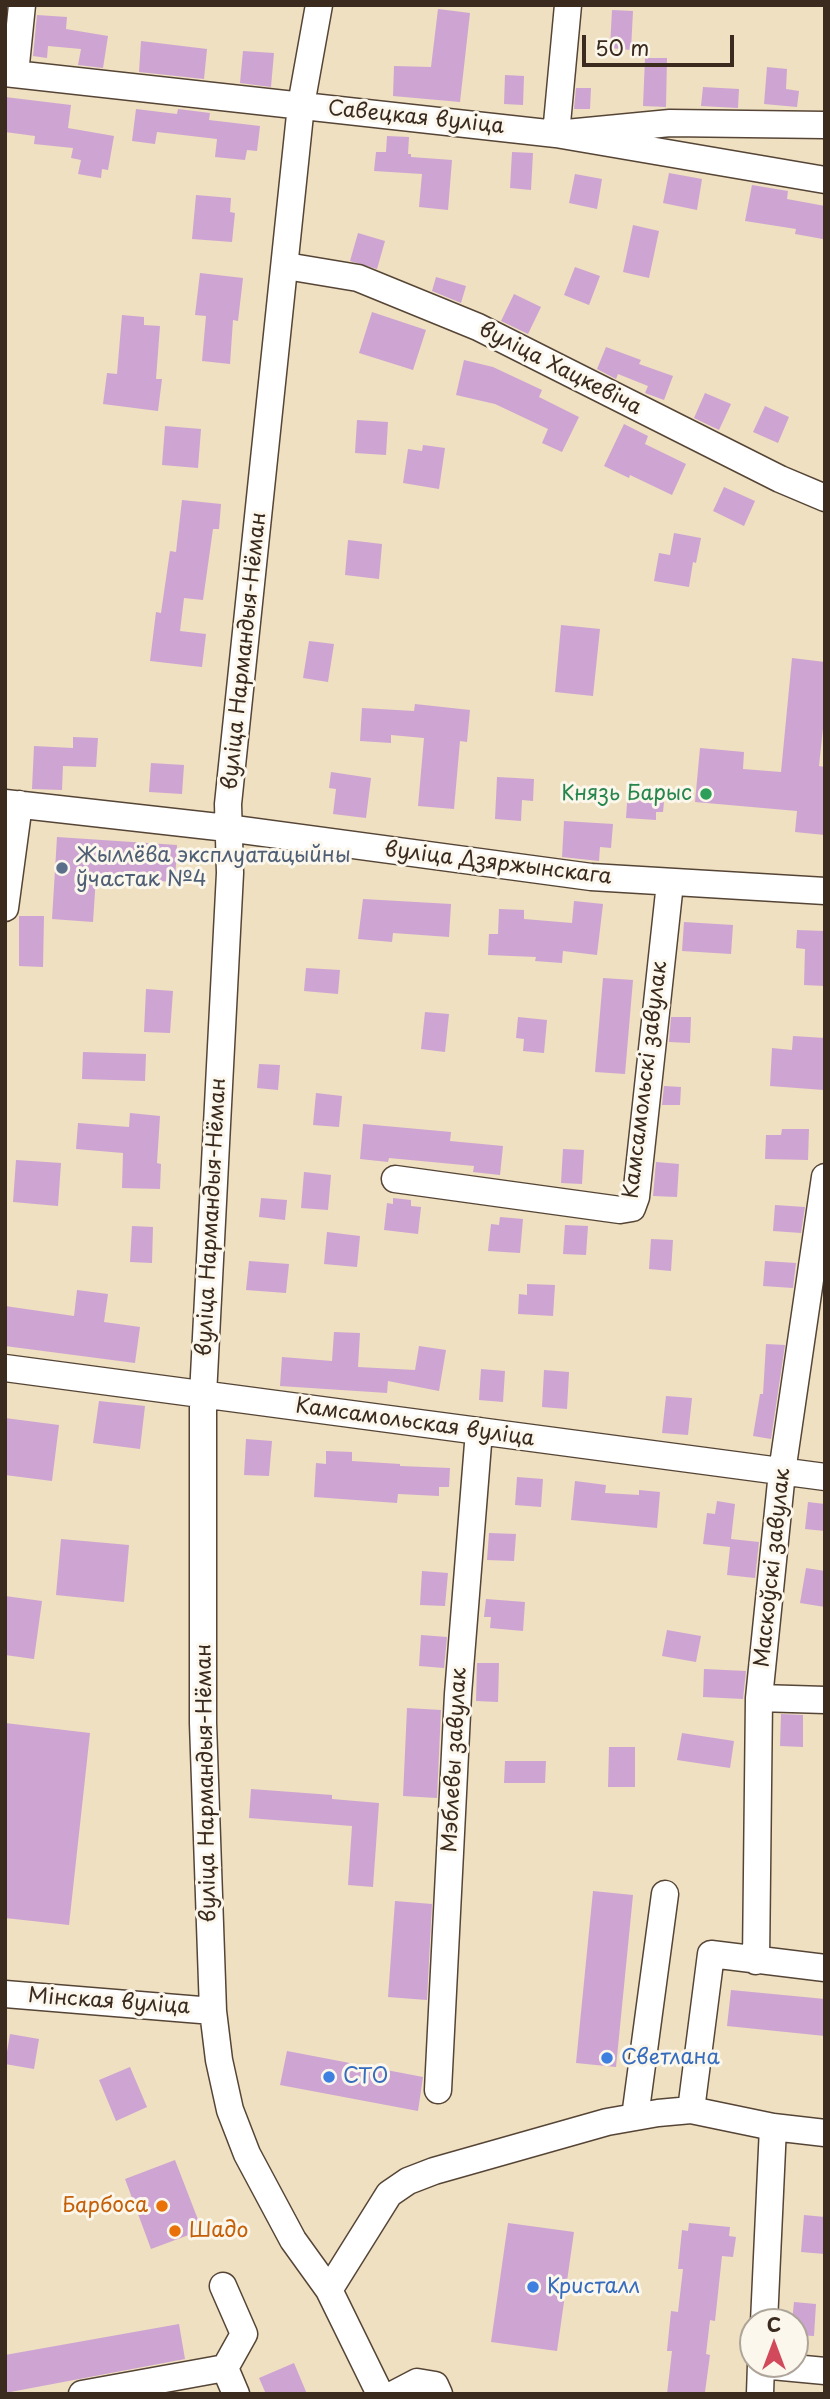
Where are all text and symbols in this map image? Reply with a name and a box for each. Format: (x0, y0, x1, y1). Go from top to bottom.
scale bar (585, 21, 737, 65)
text: 50 m (595, 31, 649, 63)
street label: Савецкая вуліца (327, 96, 505, 140)
street label: вуліца Хацкевіча (474, 317, 646, 421)
street label: вуліца Нармандыя-Нёман (218, 511, 272, 791)
place label: Князь Барыс (561, 781, 692, 807)
marker: Князь Барыс (698, 786, 714, 802)
street label: вуліца Дзяржынскага (383, 838, 613, 890)
place label: Жыллёва эксплуатацыйны ўчастак №4 (76, 843, 351, 893)
marker: Жыллёва эксплуатацыйны ўчастак №4 (54, 860, 70, 876)
street label: Камсамольскі завулак (619, 960, 673, 1200)
street label: вуліца Нармандыя-Нёман (192, 1077, 232, 1357)
street label: Камсамольская вуліца (294, 1394, 536, 1452)
street label: Маскоўскі завулак (750, 1467, 796, 1669)
street label: вуліца Нармандыя-Нёман (192, 1643, 222, 1923)
street label: Мэблевы завулак (438, 1667, 472, 1853)
street label: Мінская вуліца (27, 1984, 191, 2020)
place label: Светлана (621, 2045, 720, 2071)
marker: Светлана (599, 2050, 615, 2066)
place label: СТО (343, 2064, 388, 2090)
marker: СТО (321, 2069, 337, 2085)
place label: Барбоса (62, 2193, 148, 2219)
marker: Барбоса (154, 2198, 170, 2214)
place label: Шадо (189, 2218, 248, 2244)
marker: Шадо (167, 2223, 183, 2239)
place label: Кристалл (547, 2274, 640, 2300)
marker: Кристалл (525, 2279, 541, 2295)
north arrow (739, 2308, 809, 2378)
text: С (767, 2310, 781, 2338)

